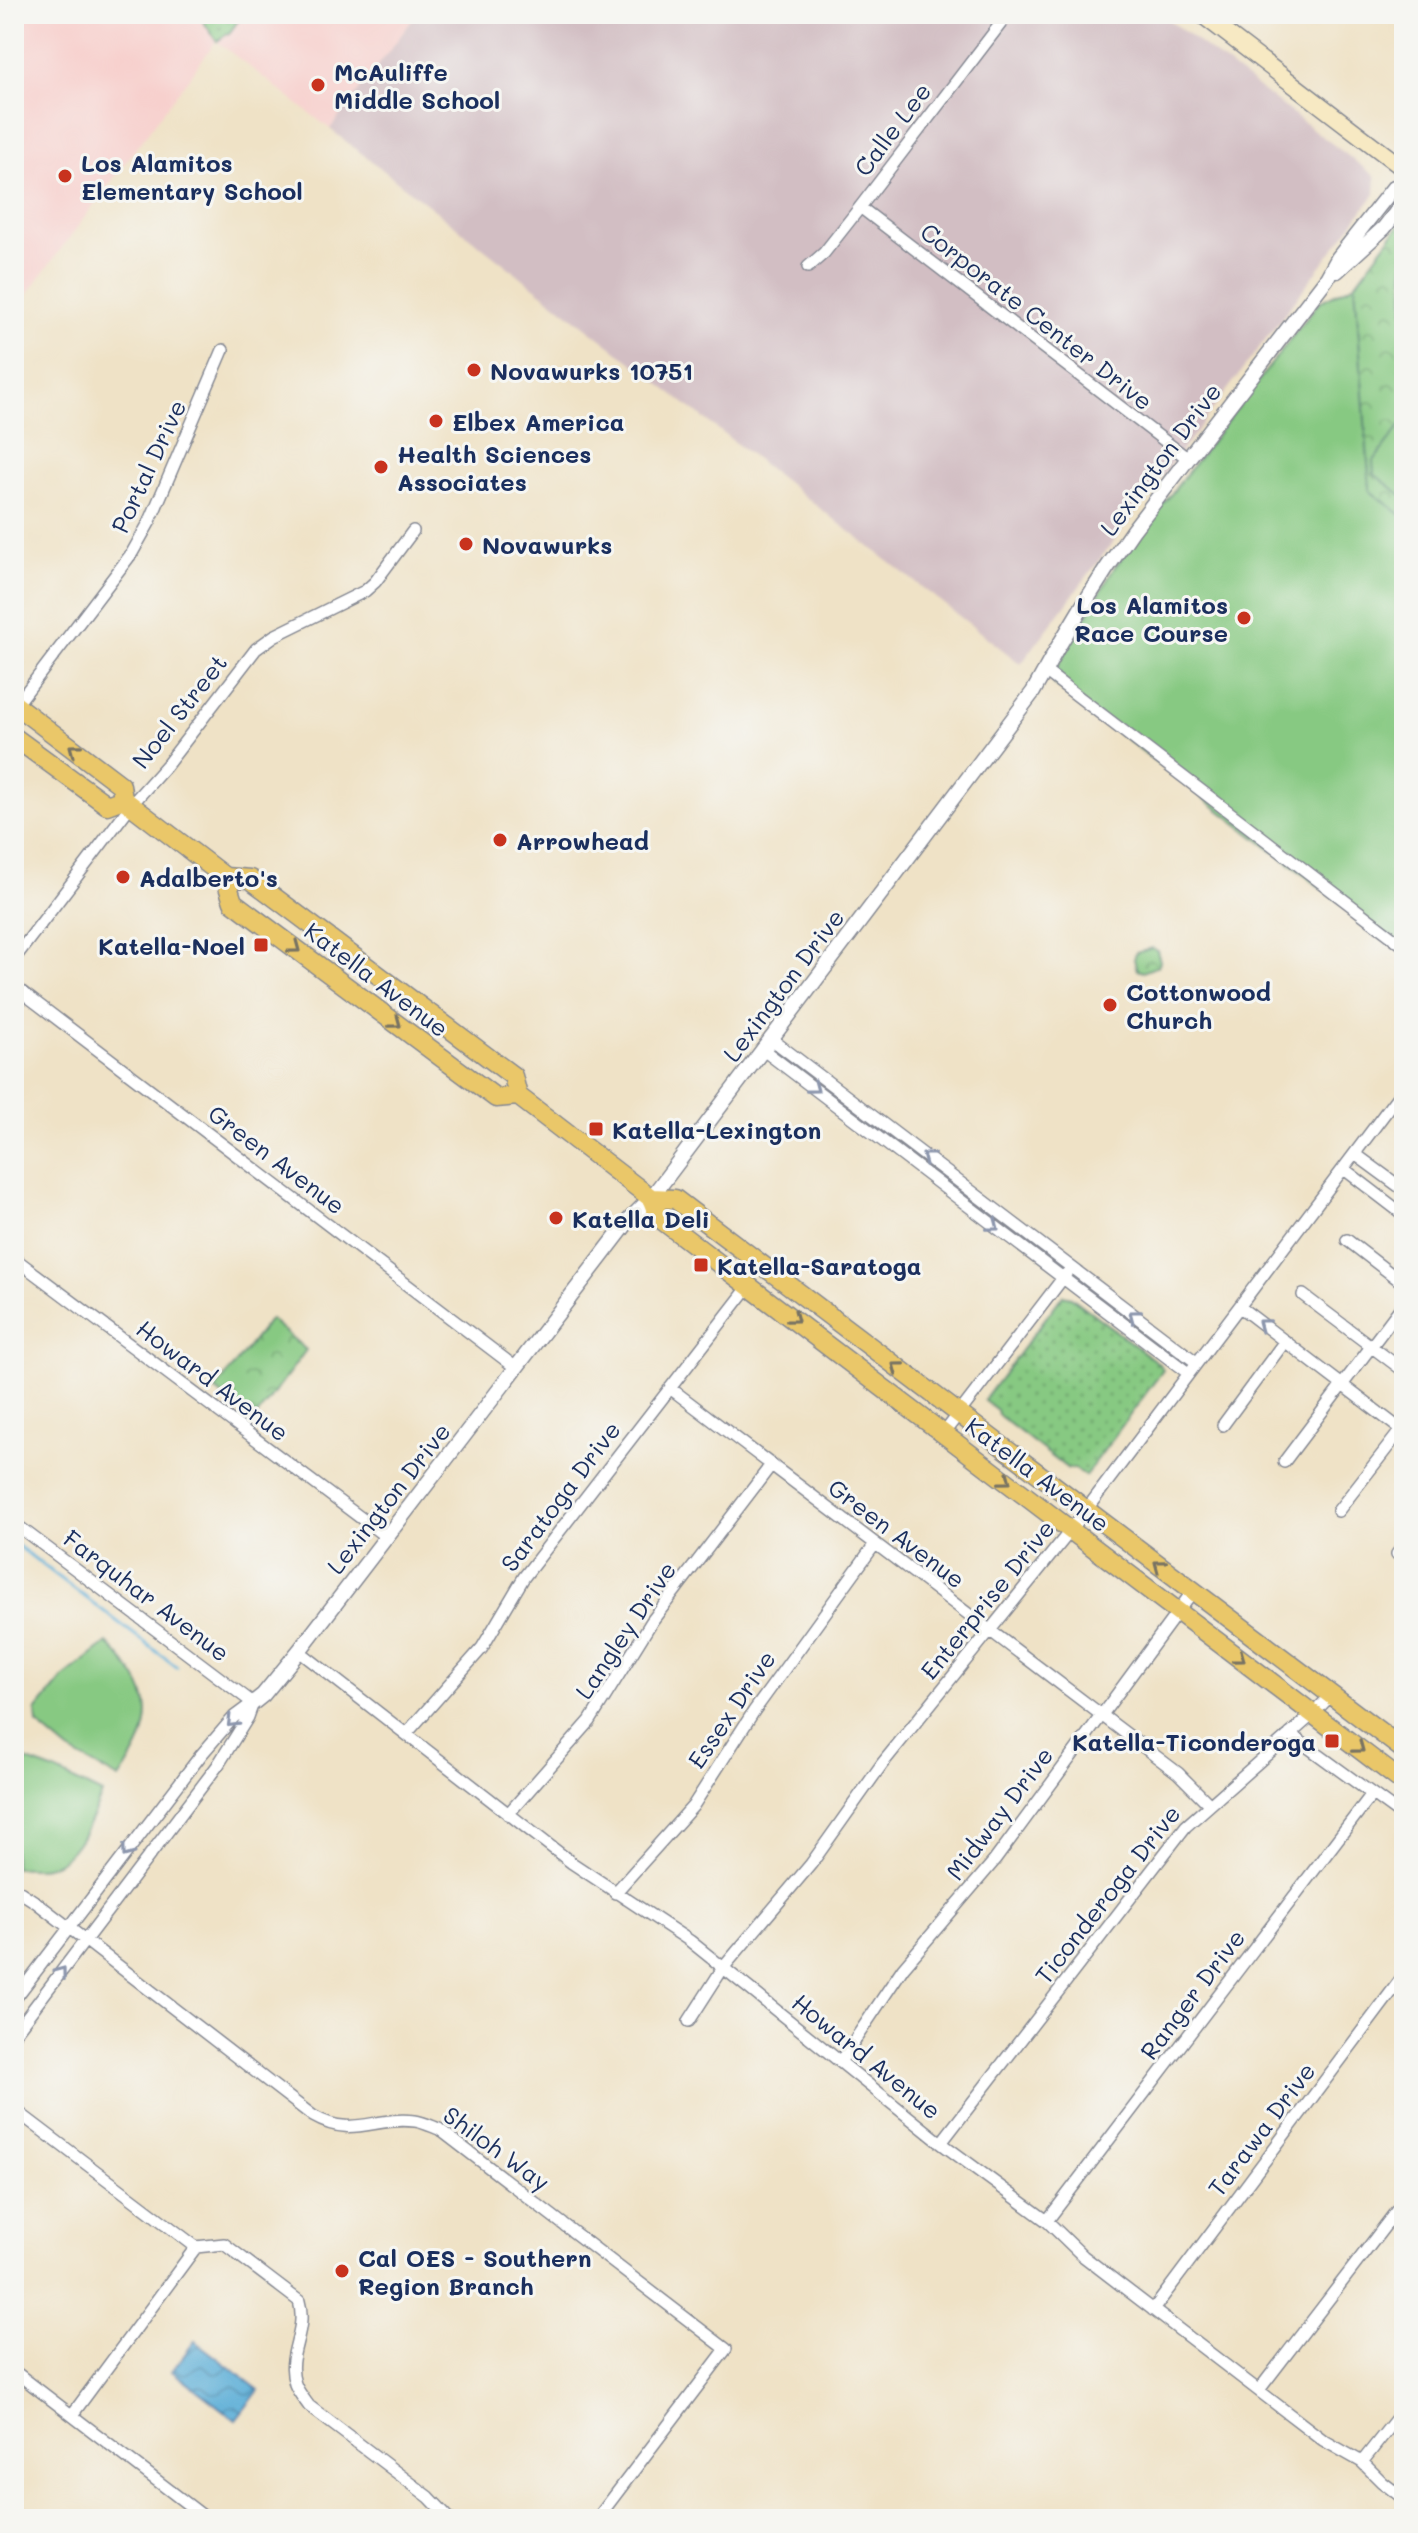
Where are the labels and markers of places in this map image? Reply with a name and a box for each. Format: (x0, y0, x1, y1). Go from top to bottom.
place label: McAuliffe Middle School (334, 56, 500, 115)
marker: McAuliffe Middle School (309, 76, 327, 94)
place label: Los Alamitos Elementary School (81, 147, 303, 206)
marker: Los Alamitos Elementary School (56, 167, 74, 185)
place label: Novawurks 10751 (490, 355, 693, 386)
marker: Novawurks 10751 (465, 361, 483, 379)
place label: Elbex America (452, 406, 624, 437)
marker: Elbex America (427, 412, 445, 430)
place label: Health Sciences Associates (397, 438, 591, 497)
marker: Health Sciences Associates (372, 458, 390, 476)
place label: Novawurks (482, 529, 612, 560)
marker: Novawurks (457, 535, 475, 553)
place label: Los Alamitos Race Course (1074, 589, 1228, 648)
marker: Los Alamitos Race Course (1235, 609, 1253, 627)
place label: Arrowhead (516, 825, 649, 856)
marker: Arrowhead (491, 831, 509, 849)
place label: Adalberto's (139, 862, 278, 893)
marker: Adalberto's (114, 868, 132, 886)
place label: Katella-Noel (98, 930, 245, 961)
marker: Katella-Noel (252, 936, 270, 954)
place label: Cottonwood Church (1126, 976, 1271, 1035)
marker: Cottonwood Church (1101, 996, 1119, 1014)
place label: Katella-Lexington (612, 1114, 821, 1145)
marker: Katella-Lexington (587, 1120, 605, 1138)
place label: Katella Deli (572, 1203, 710, 1234)
marker: Katella Deli (547, 1209, 565, 1227)
place label: Katella-Saratoga (717, 1250, 922, 1281)
marker: Katella-Saratoga (692, 1256, 710, 1274)
place label: Katella-Ticonderoga (1072, 1726, 1316, 1757)
marker: Katella-Ticonderoga (1323, 1732, 1341, 1750)
place label: Cal OES - Southern Region Branch (358, 2242, 591, 2301)
marker: Cal OES - Southern Region Branch (333, 2262, 351, 2280)

